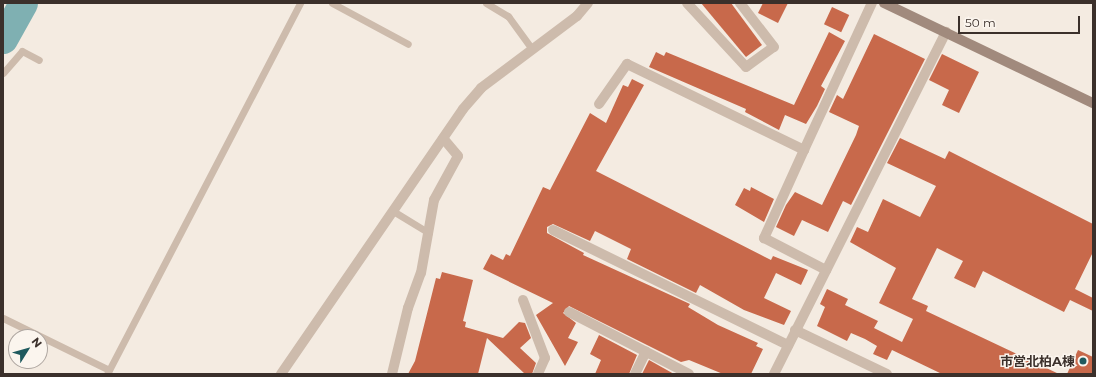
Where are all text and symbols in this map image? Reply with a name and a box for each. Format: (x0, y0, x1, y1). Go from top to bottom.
scale bar (960, 8, 1082, 34)
text: 50 m (965, 15, 996, 30)
north arrow (8, 329, 48, 369)
text: N (29, 335, 45, 350)
place label: 市営北柏A棟 (1000, 353, 1075, 369)
marker: 市営北柏A棟 (1078, 356, 1088, 366)

